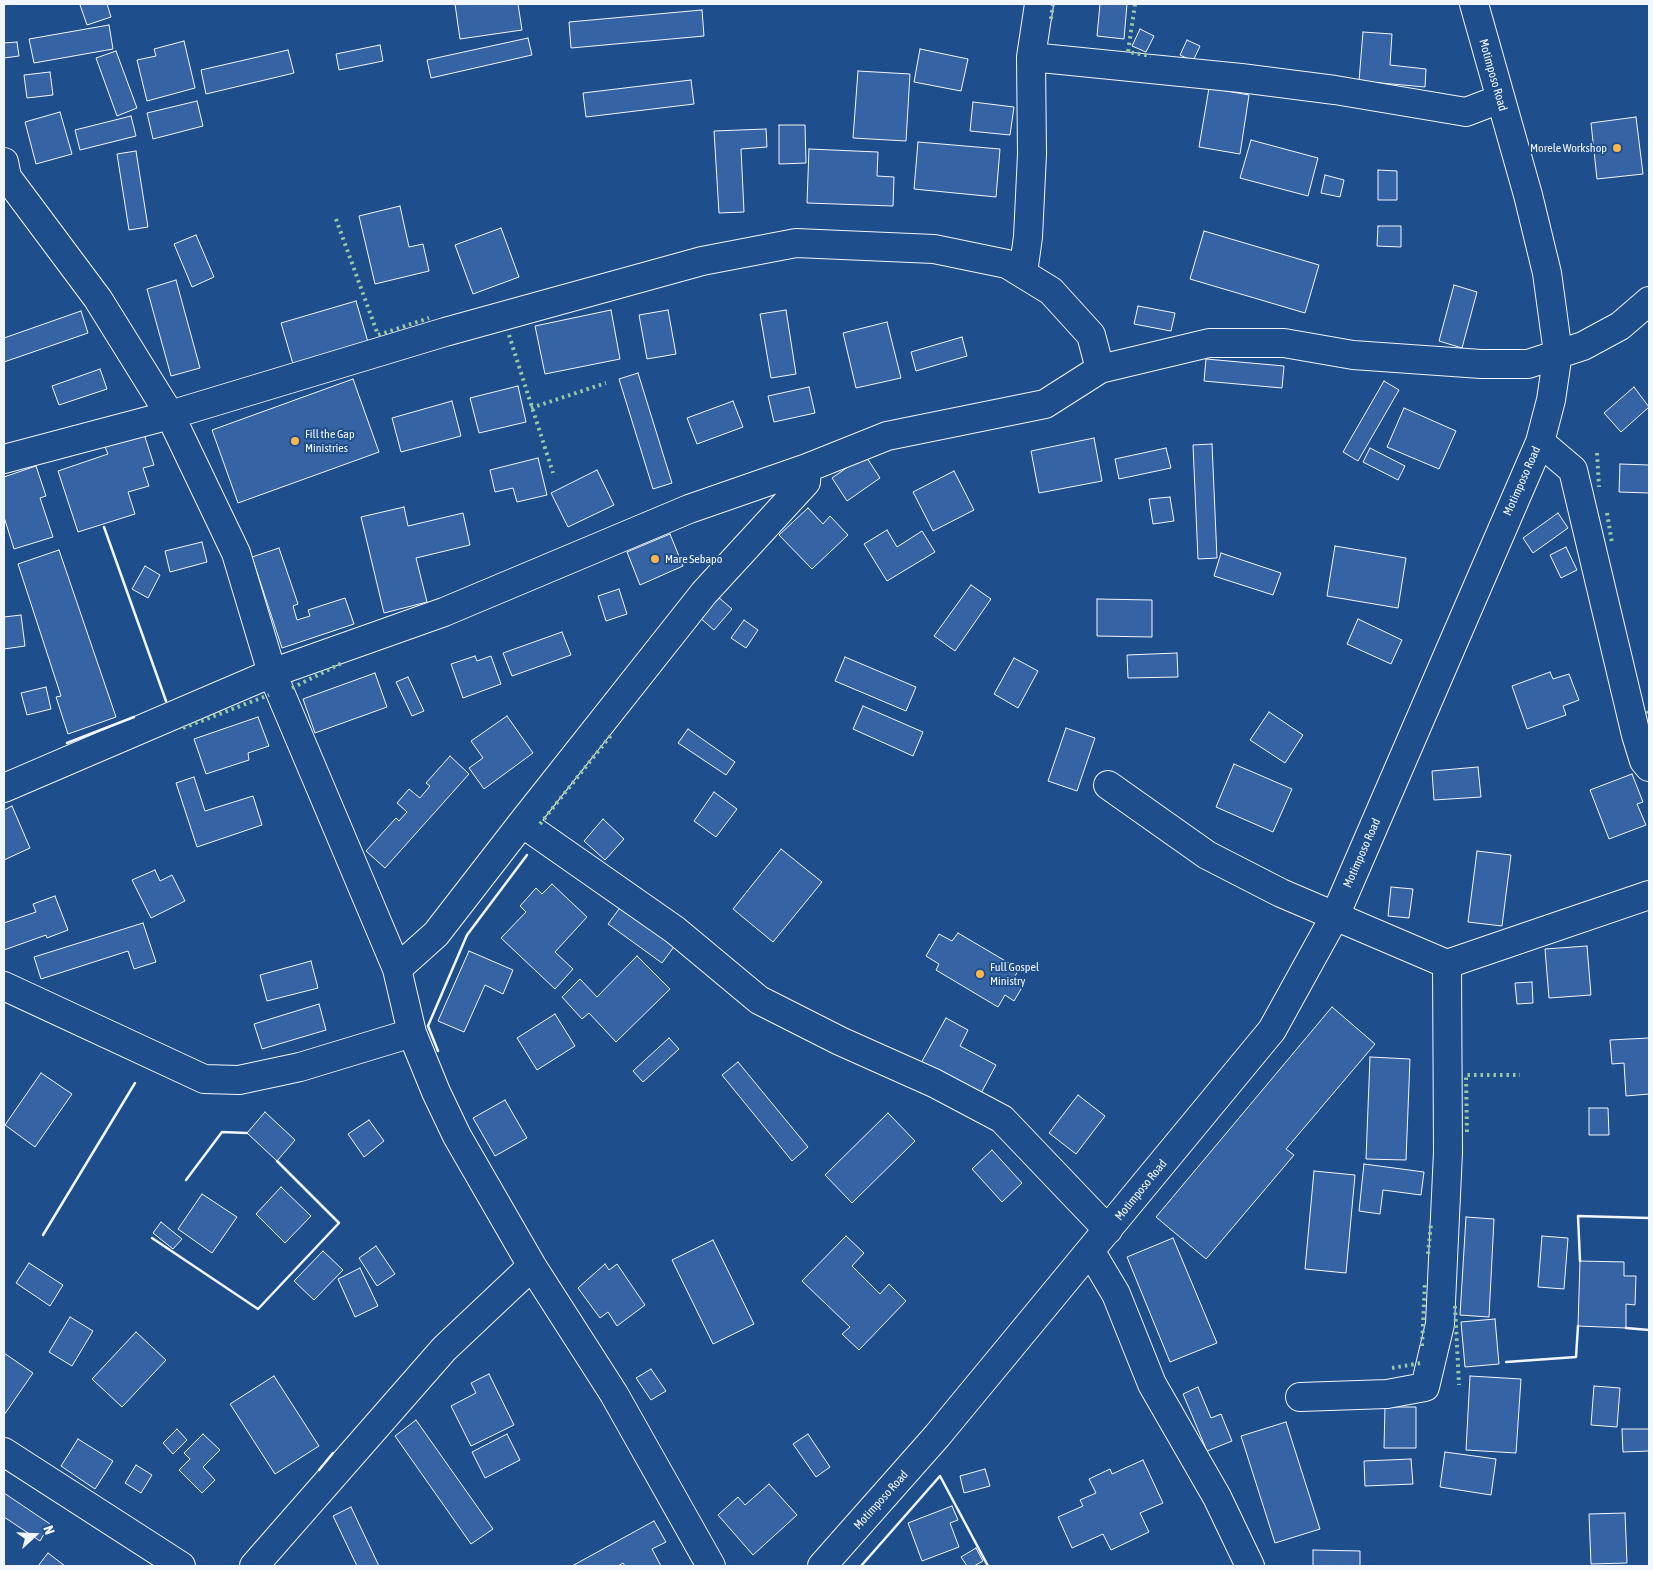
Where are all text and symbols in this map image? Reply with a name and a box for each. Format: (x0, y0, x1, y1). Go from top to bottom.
street label: Motimposo Road (1476, 37, 1510, 113)
place label: Morele Workshop (1530, 141, 1607, 155)
marker: Morele Workshop (1611, 142, 1623, 154)
place label: Fill the Gap Ministries (305, 427, 355, 455)
marker: Fill the Gap Ministries (289, 435, 301, 447)
street label: Motimposo Road (1500, 444, 1544, 518)
place label: Mare Sebapo (665, 552, 722, 566)
marker: Mare Sebapo (649, 553, 661, 565)
street label: Motimposo Road (1340, 816, 1384, 890)
place label: Full Gospel Ministry (990, 960, 1039, 988)
marker: Full Gospel Ministry (974, 968, 986, 980)
street label: Motimposo Road (1112, 1157, 1170, 1223)
street label: Motimposo Road (851, 1468, 911, 1532)
north arrow (10, 1510, 60, 1560)
text: N (40, 1523, 58, 1536)

